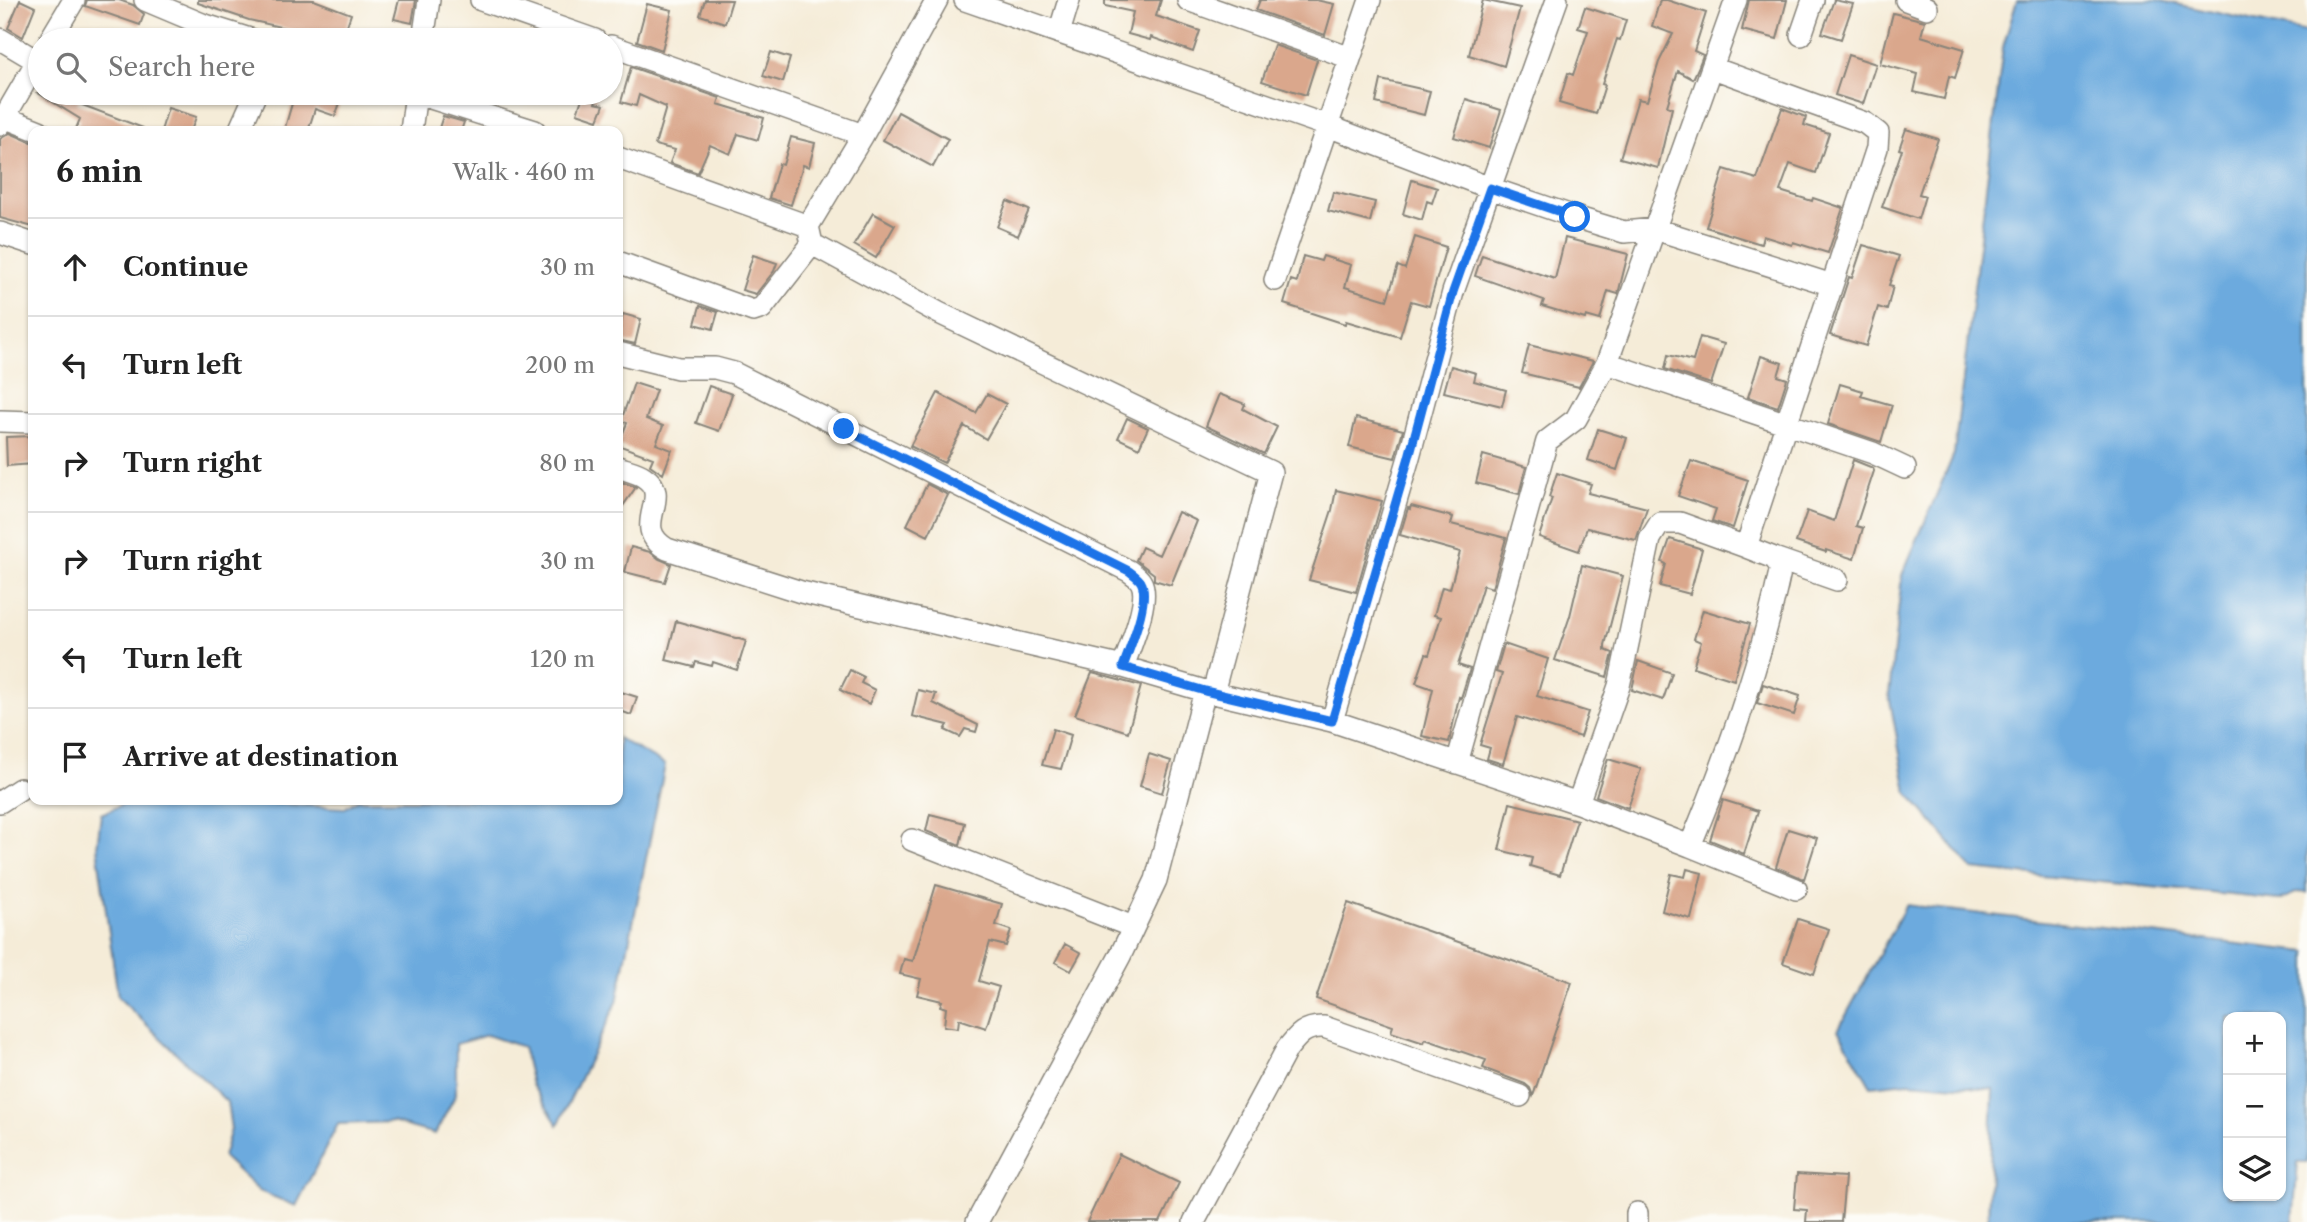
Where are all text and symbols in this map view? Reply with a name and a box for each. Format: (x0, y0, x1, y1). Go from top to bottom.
search box (28, 28, 623, 105)
icon: search (52, 48, 90, 86)
text: Search here (108, 51, 255, 83)
text: 6 min (56, 153, 143, 190)
text: Walk · 460 m (452, 158, 595, 186)
route start (1559, 201, 1590, 232)
icon: ahead (56, 248, 94, 286)
text: Continue (123, 251, 248, 283)
text: 30 m (540, 253, 595, 281)
icon: left (56, 346, 94, 384)
text: Turn left (123, 349, 242, 381)
text: 200 m (525, 351, 595, 379)
route end (828, 413, 859, 444)
icon: right (56, 444, 94, 482)
text: Turn right (123, 447, 262, 479)
text: 80 m (539, 449, 595, 477)
icon: right (56, 542, 94, 580)
text: Turn right (123, 545, 262, 577)
text: 30 m (540, 547, 595, 575)
icon: left (56, 640, 94, 678)
text: Turn left (123, 643, 242, 675)
text: 120 m (530, 645, 595, 673)
icon: arrive (56, 738, 94, 776)
text: Arrive at destination (123, 741, 398, 773)
map controls (2223, 1012, 2286, 1201)
button: + (2223, 1012, 2286, 1075)
button: − (2223, 1075, 2286, 1138)
button: layers (2223, 1138, 2286, 1201)

